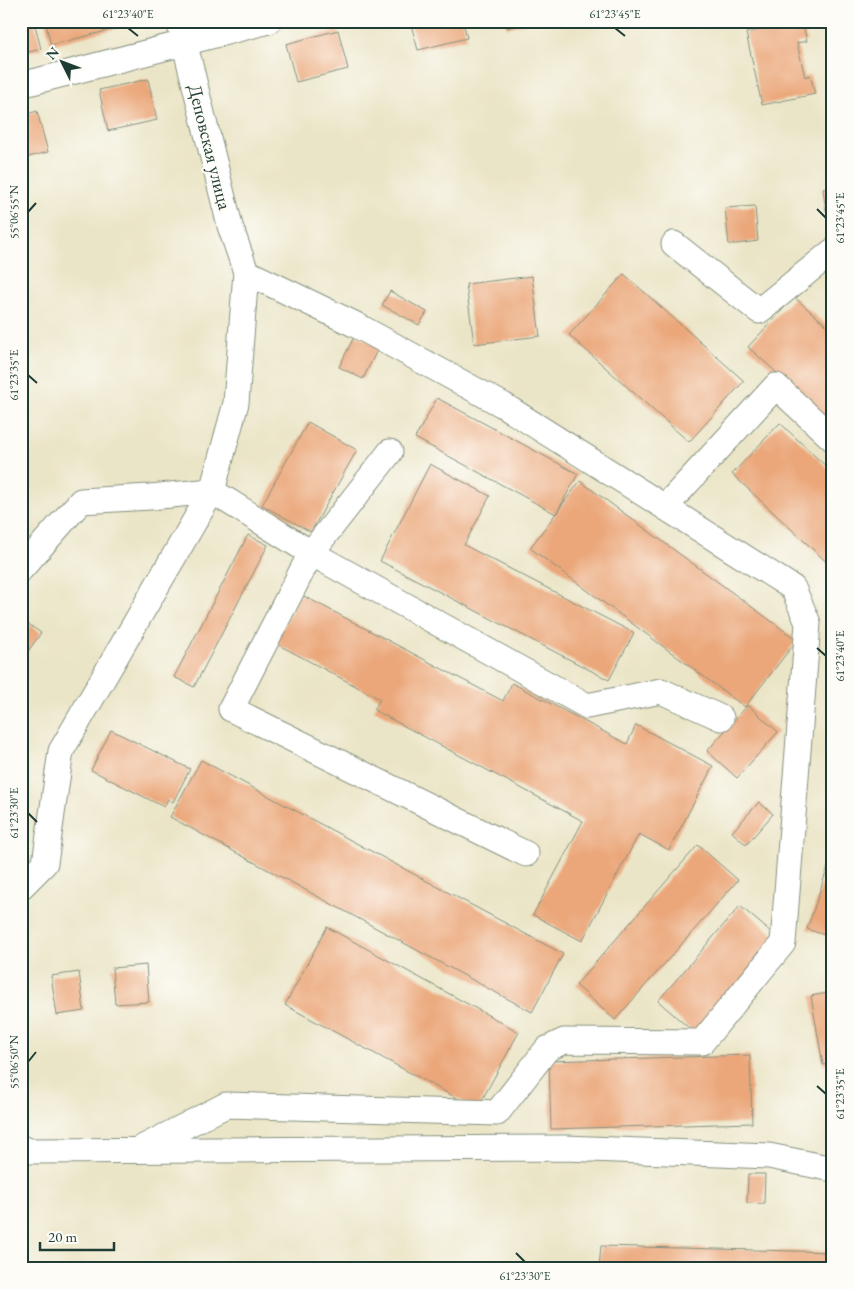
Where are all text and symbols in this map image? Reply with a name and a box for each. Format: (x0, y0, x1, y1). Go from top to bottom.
text: 61°23'40"E (102, 6, 154, 22)
text: 61°23'45"E (589, 6, 641, 22)
north arrow (38, 38, 88, 88)
text: N (42, 43, 63, 64)
street label: Деповская улица (182, 82, 238, 213)
text: 55°06'55"N (6, 185, 22, 239)
text: 61°23'45"E (832, 192, 848, 244)
text: 61°23'35"E (6, 349, 22, 401)
text: 61°23'40"E (832, 630, 848, 682)
text: 61°23'30"E (6, 787, 22, 839)
text: 55°06'50"N (6, 1035, 22, 1089)
text: 61°23'35"E (832, 1068, 848, 1120)
scale bar (40, 1219, 114, 1251)
text: 20 m (48, 1227, 77, 1246)
text: 61°23'30"E (499, 1268, 551, 1284)

